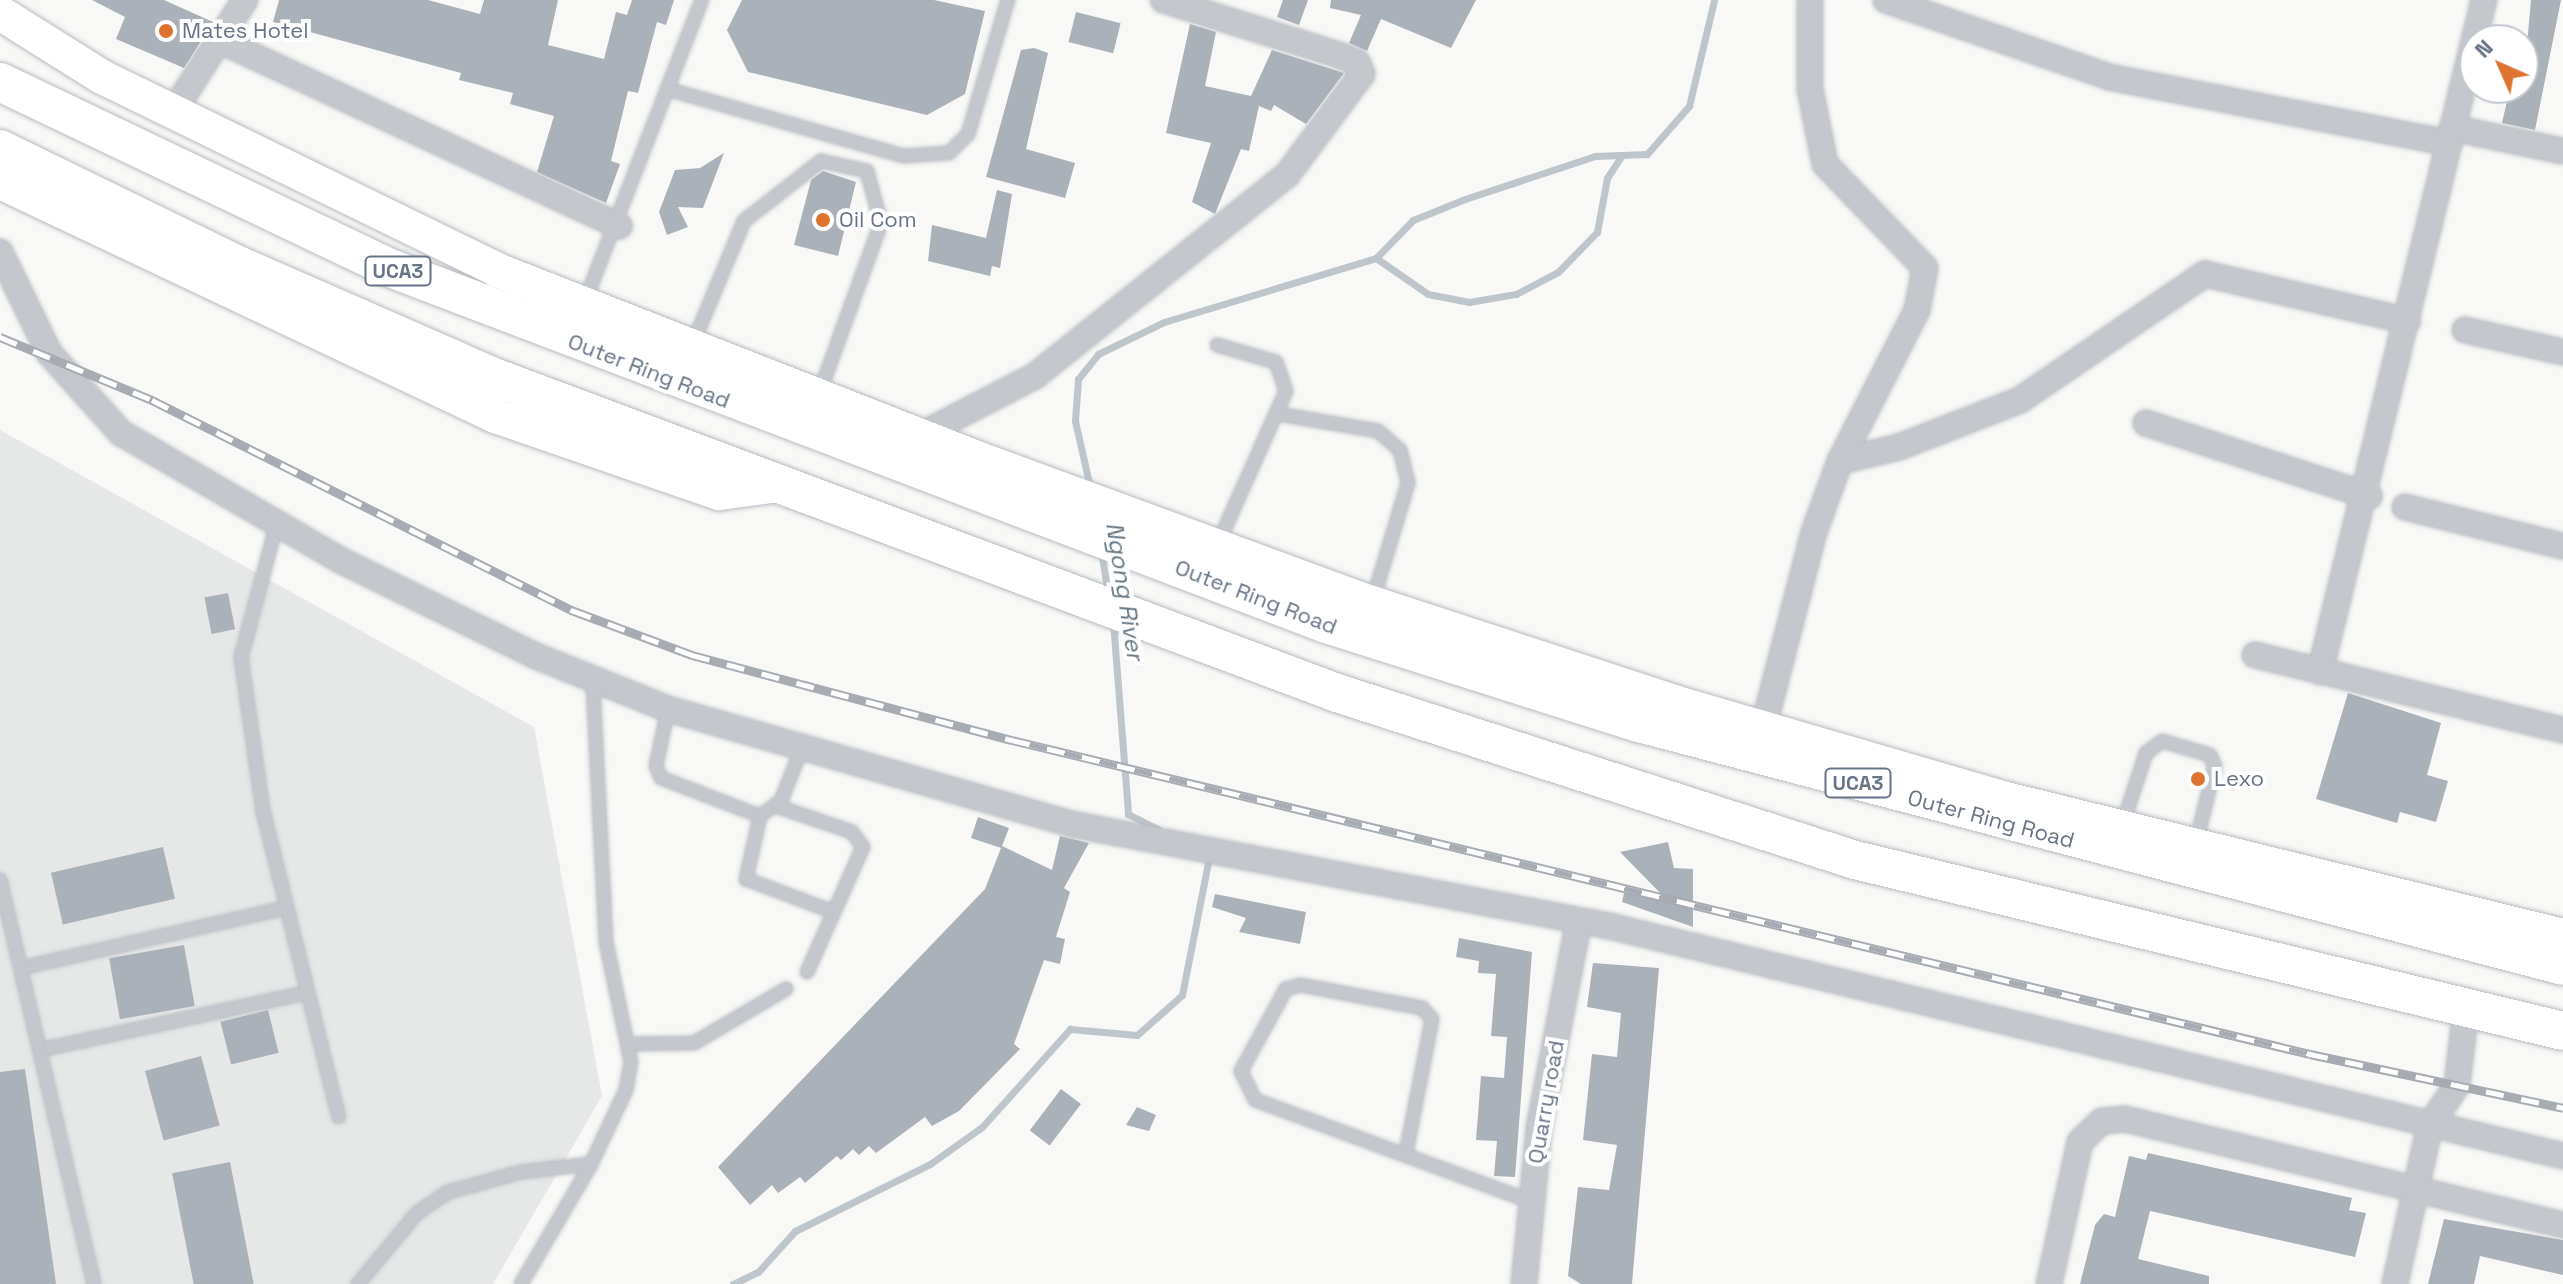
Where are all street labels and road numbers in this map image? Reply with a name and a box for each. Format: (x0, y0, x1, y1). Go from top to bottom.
road number: UCA3 (364, 255, 432, 287)
street label: Outer Ring Road (564, 328, 734, 414)
street label: Outer Ring Road (1171, 554, 1341, 640)
road number: UCA3 (1824, 767, 1892, 799)
street label: Outer Ring Road (1905, 784, 2077, 854)
street label: Quarry road (1522, 1038, 1570, 1166)

